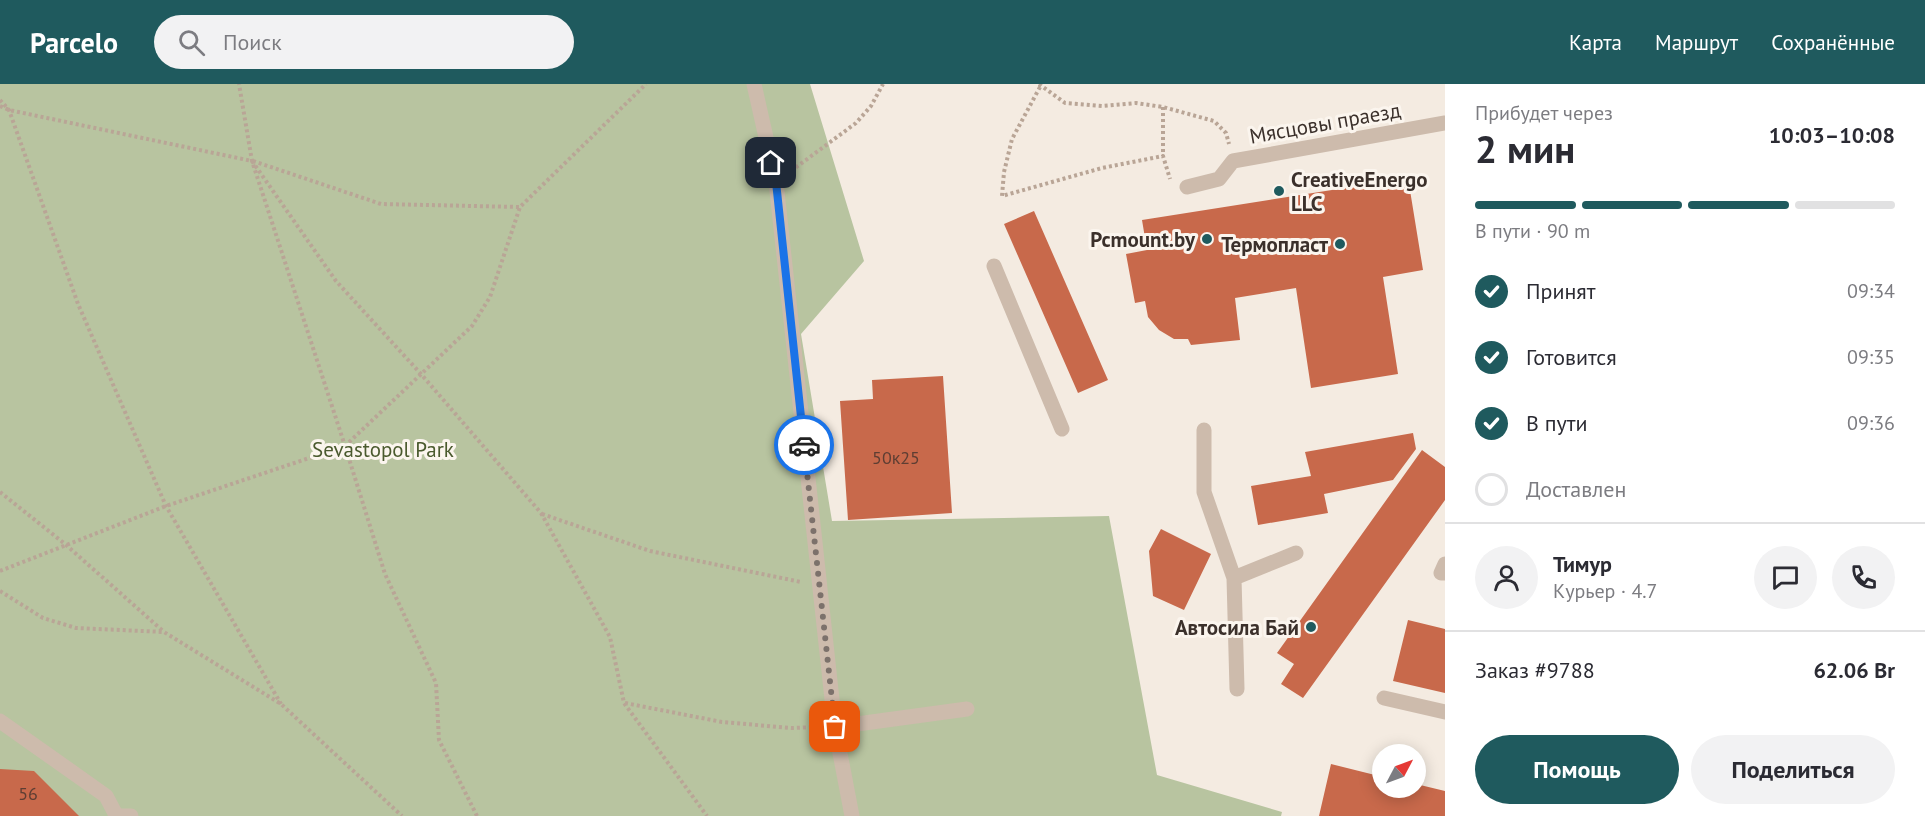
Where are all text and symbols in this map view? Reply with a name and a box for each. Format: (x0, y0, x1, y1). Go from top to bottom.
search box (154, 15, 574, 69)
text: Parcelo (30, 24, 118, 61)
icon: search (175, 26, 208, 59)
text: Поиск (223, 28, 282, 56)
text: Карта (1569, 29, 1622, 56)
text: Маршрут (1655, 29, 1738, 56)
text: Сохранённые (1771, 29, 1895, 56)
street label: Мясцовы праезд (1247, 96, 1403, 150)
text: Прибудет через (1475, 100, 1613, 126)
text: 10:03–10:08 (1769, 121, 1895, 149)
text: 2 мин (1475, 123, 1575, 174)
pin (745, 137, 796, 188)
icon: home (754, 146, 787, 179)
place label: CreativeEnergo LLC (1291, 166, 1427, 217)
marker: CreativeEnergo LLC (1272, 184, 1286, 198)
text: В пути · 90 m (1475, 218, 1590, 244)
place label: Pcmount.by (1090, 226, 1196, 253)
place label: Термопласт (1221, 231, 1328, 258)
marker: Pcmount.by (1200, 232, 1214, 246)
marker: Термопласт (1333, 237, 1347, 251)
icon: check (1475, 275, 1508, 308)
text: Принят (1526, 277, 1596, 305)
text: 09:34 (1847, 278, 1895, 304)
icon: check (1475, 341, 1508, 374)
text: Готовится (1526, 343, 1617, 371)
text: 09:35 (1847, 344, 1895, 370)
icon: check (1475, 407, 1508, 440)
text: В пути (1526, 409, 1588, 437)
text: 09:36 (1847, 410, 1895, 436)
courier (774, 415, 834, 475)
icon: car (788, 429, 821, 462)
park label: Sevastopol Park (312, 436, 454, 463)
house number: 50к25 (872, 446, 920, 469)
text: Доставлен (1526, 475, 1626, 503)
button: person (1475, 546, 1538, 609)
button: chat (1754, 546, 1817, 609)
button: phone (1832, 546, 1895, 609)
text: Тимур (1553, 550, 1612, 578)
text: Курьер · 4.7 (1553, 578, 1657, 604)
place label: Автосила Бай (1175, 614, 1299, 641)
marker: Автосила Бай (1304, 620, 1318, 634)
text: Заказ #9788 (1475, 656, 1595, 684)
text: 62.06 Br (1813, 656, 1895, 684)
pin (809, 701, 860, 752)
icon: bag (818, 710, 851, 743)
button: Помощь (1475, 735, 1679, 804)
button: Поделиться (1691, 735, 1895, 804)
north arrow (1372, 744, 1426, 798)
map controls (1372, 744, 1426, 798)
house number: 56 (18, 782, 38, 805)

